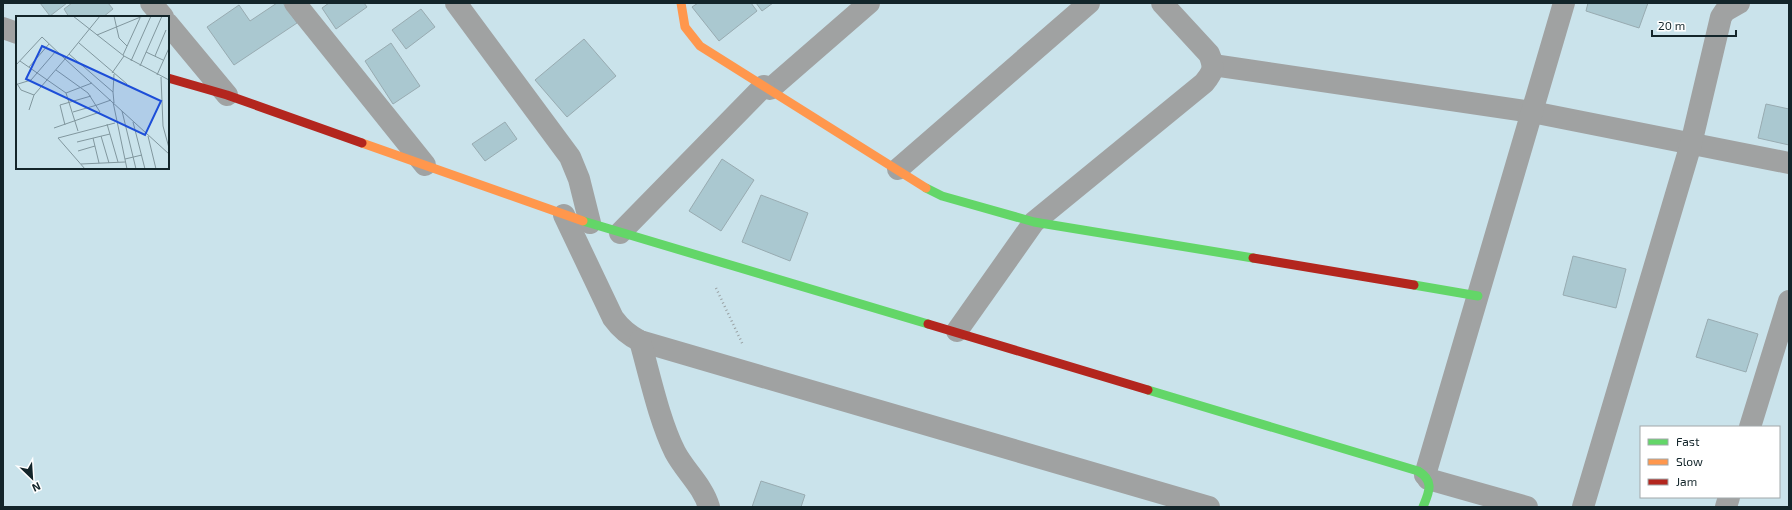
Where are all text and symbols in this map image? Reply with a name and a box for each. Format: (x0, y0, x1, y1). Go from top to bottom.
scale bar (1652, 12, 1736, 38)
inset map (16, 16, 169, 169)
text: 20 m (1658, 18, 1685, 32)
legend (1640, 426, 1780, 498)
text: Fast (1676, 434, 1700, 448)
text: Slow (1676, 454, 1703, 468)
north arrow (12, 458, 52, 498)
text: Jam (1676, 474, 1697, 488)
text: N (30, 480, 43, 495)

